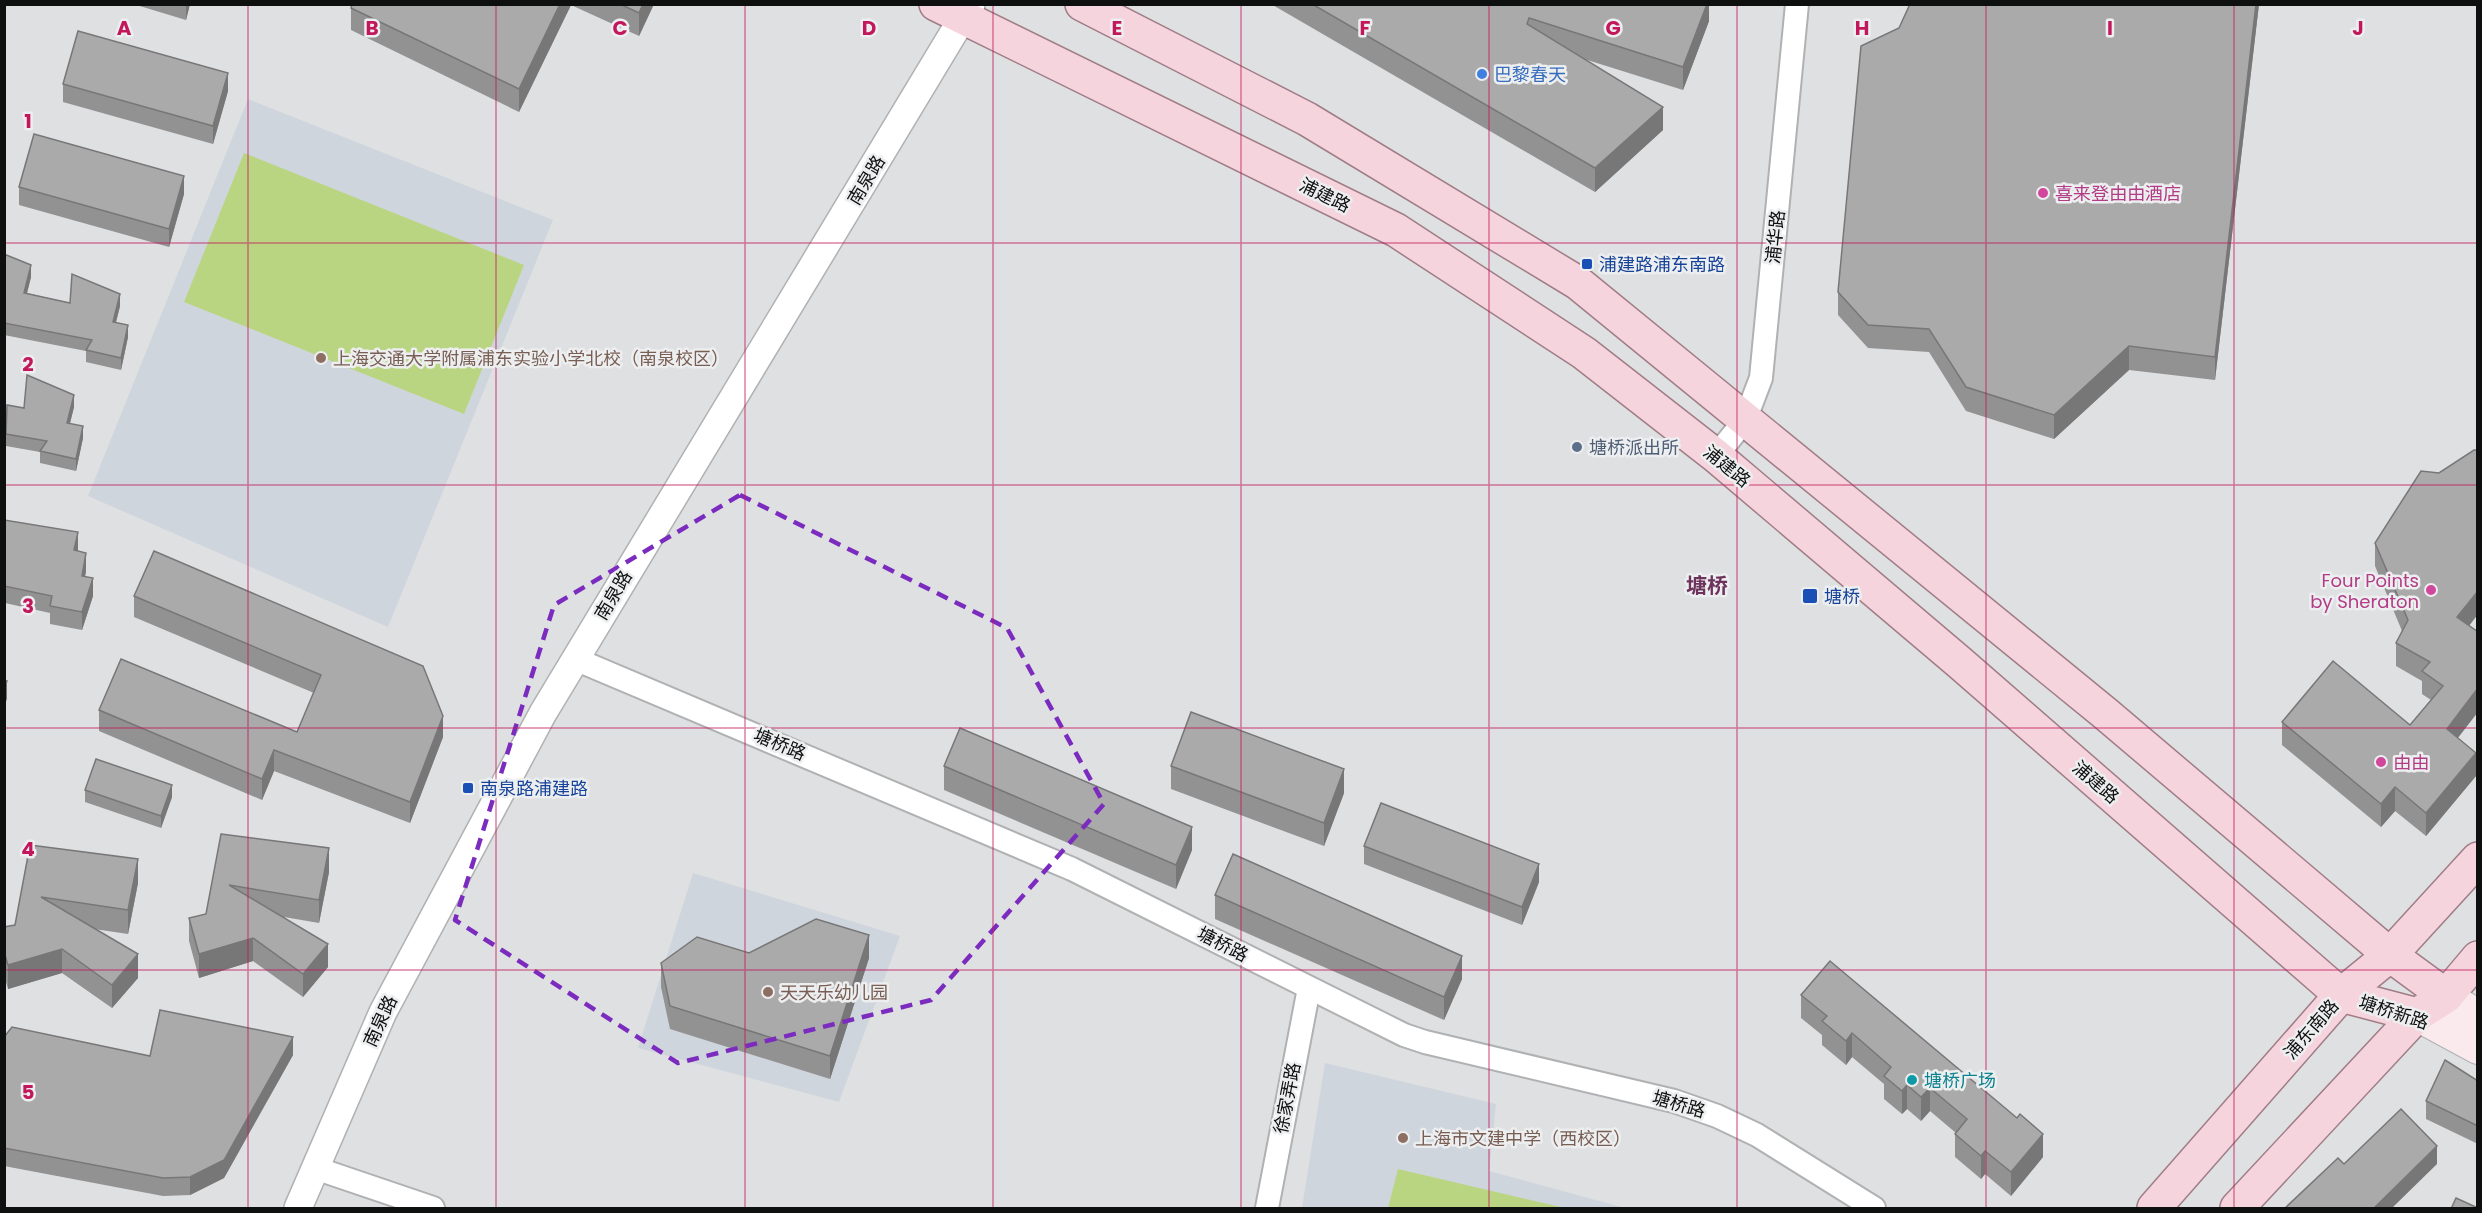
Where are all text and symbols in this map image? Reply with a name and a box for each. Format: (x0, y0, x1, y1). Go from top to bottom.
text: A (117, 14, 132, 42)
text: B (365, 14, 379, 42)
text: C (612, 14, 628, 42)
text: D (862, 14, 876, 42)
text: E (1112, 14, 1122, 42)
text: F (1360, 14, 1371, 42)
text: G (1605, 14, 1621, 42)
text: H (1855, 14, 1869, 42)
text: I (2107, 14, 2113, 42)
text: J (2352, 14, 2364, 42)
place label: 巴黎春天 (1494, 62, 1566, 87)
marker: 巴黎春天 (1475, 67, 1489, 81)
text: 1 (24, 107, 32, 135)
street label: 南泉路 (841, 150, 891, 210)
street label: 浦建路 (1295, 172, 1355, 218)
place label: 喜来登由由酒店 (2055, 181, 2181, 206)
marker: 喜来登由由酒店 (2036, 186, 2050, 200)
street label: 浦华路 (1760, 209, 1790, 265)
place label: 浦建路浦东南路 (1599, 252, 1725, 277)
marker: 浦建路浦东南路 (1580, 257, 1594, 271)
place label: 上海交通大学附属浦东实验小学北校（南泉校区） (333, 346, 729, 371)
text: 2 (22, 350, 34, 378)
marker: 上海交通大学附属浦东实验小学北校（南泉校区） (314, 351, 328, 365)
place label: 塘桥派出所 (1589, 435, 1679, 460)
street label: 浦建路 (1698, 439, 1756, 493)
marker: 塘桥派出所 (1570, 440, 1584, 454)
street label: 南泉路 (588, 565, 638, 625)
place label: Four Points by Sheraton (2310, 568, 2419, 614)
district label: 塘桥 (1686, 571, 1728, 600)
marker: Four Points by Sheraton (2424, 583, 2438, 597)
place label: 塘桥 (1824, 584, 1860, 609)
marker: 塘桥 (1801, 587, 1819, 605)
text: 3 (22, 592, 34, 620)
street label: 塘桥路 (750, 722, 810, 766)
place label: 由由 (2393, 750, 2429, 775)
street label: 浦建路 (2067, 755, 2125, 809)
marker: 由由 (2374, 755, 2388, 769)
place label: 南泉路浦建路 (480, 776, 588, 801)
marker: 南泉路浦建路 (461, 781, 475, 795)
text: 4 (21, 835, 35, 863)
street label: 塘桥路 (1193, 921, 1253, 967)
place label: 天天乐幼儿园 (780, 980, 888, 1005)
marker: 天天乐幼儿园 (761, 985, 775, 999)
street label: 塘桥新路 (2356, 989, 2432, 1035)
street label: 南泉路 (357, 991, 403, 1051)
street label: 浦东南路 (2278, 994, 2344, 1064)
street label: 徐家弄路 (1268, 1060, 1306, 1136)
place label: 塘桥广场 (1924, 1068, 1996, 1093)
marker: 塘桥广场 (1905, 1073, 1919, 1087)
text: 5 (22, 1078, 35, 1106)
street label: 塘桥路 (1650, 1085, 1708, 1123)
place label: 上海市文建中学（西校区） (1415, 1126, 1631, 1151)
marker: 上海市文建中学（西校区） (1396, 1131, 1410, 1145)

